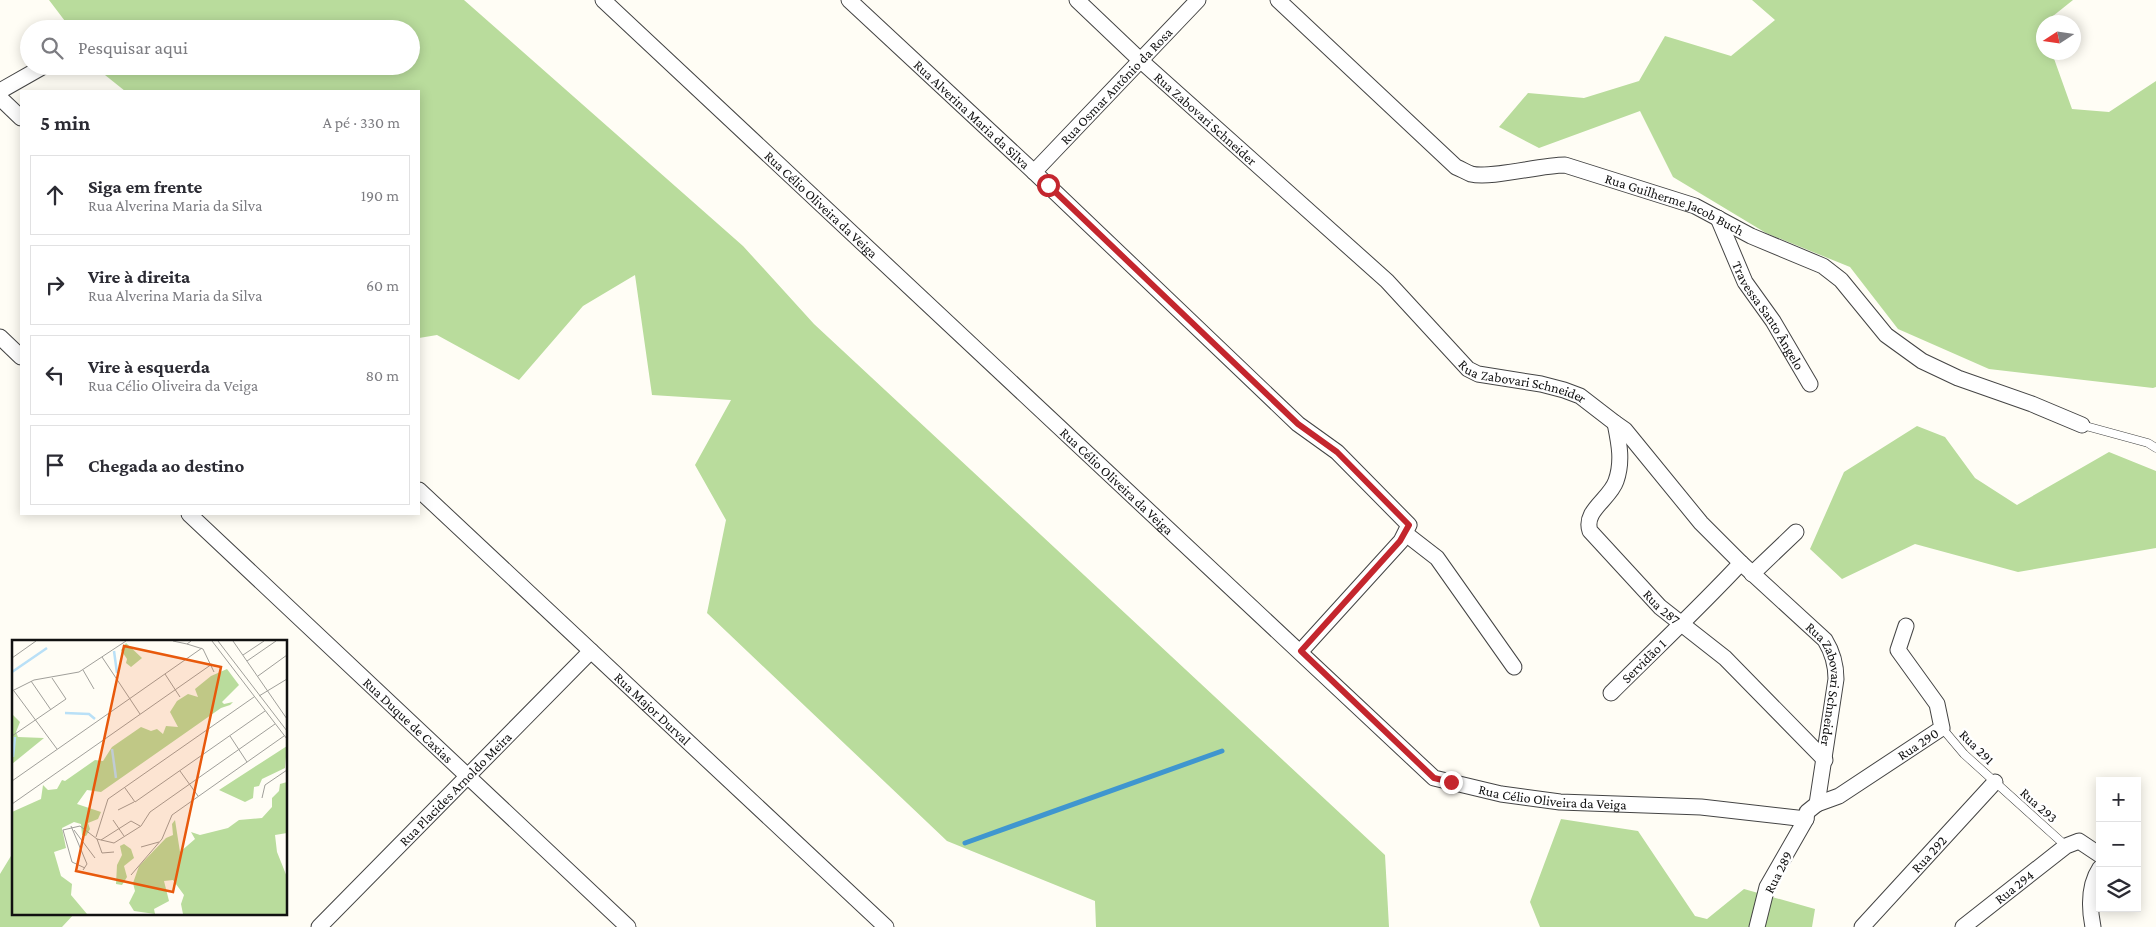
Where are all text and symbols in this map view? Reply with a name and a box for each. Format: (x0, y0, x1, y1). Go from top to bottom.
north arrow (2036, 15, 2081, 60)
search box (20, 20, 420, 75)
street label: Rua Osmar Antônio da Rosa (1057, 24, 1176, 148)
icon: search (38, 34, 66, 62)
text: Pesquisar aqui (78, 37, 188, 58)
street label: Rua Alverina Maria da Silva (911, 57, 1034, 173)
street label: Rua Zabovari Schneider (1151, 69, 1260, 169)
text: 5 min (40, 111, 90, 135)
text: A pé · 330 m (323, 114, 400, 131)
street label: Rua Célio Oliveira da Veiga (761, 148, 882, 261)
street label: Rua Guilherme Jacob Buch (1603, 170, 1747, 239)
route start (1037, 174, 1060, 197)
text: Siga em frente (88, 176, 202, 197)
icon: ahead (41, 181, 69, 209)
text: 190 m (361, 187, 399, 204)
text: Rua Alverina Maria da Silva (88, 197, 262, 214)
street label: Travessa Santo Ângelo (1729, 259, 1808, 373)
text: Vire à direita (88, 266, 190, 287)
icon: right (41, 271, 69, 299)
text: 60 m (366, 277, 399, 294)
text: Rua Alverina Maria da Silva (88, 287, 262, 304)
text: Vire à esquerda (88, 356, 210, 377)
street label: Rua Zabovari Schneider (1455, 356, 1590, 406)
icon: left (41, 361, 69, 389)
text: 80 m (365, 367, 399, 384)
text: Rua Célio Oliveira da Veiga (88, 377, 258, 394)
street label: Rua Célio Oliveira da Veiga (1057, 424, 1177, 538)
icon: arrive (41, 451, 69, 479)
text: Chegada ao destino (88, 455, 244, 476)
street label: Rua 287 (1640, 586, 1684, 628)
street label: Rua Zabovari Schneider (1803, 619, 1844, 747)
street label: Servidão 1 (1618, 635, 1670, 686)
inset map (12, 640, 288, 914)
street label: Rua Major Durval (611, 669, 694, 748)
street label: Rua Duque de Caxias (360, 674, 456, 766)
street label: Rua 290 (1894, 725, 1942, 763)
street label: Rua 291 (1956, 726, 1998, 768)
street label: Rua Placides Arnoldo Meira (396, 728, 515, 849)
route end (1440, 771, 1463, 794)
map controls (2096, 777, 2141, 912)
button: + (2096, 777, 2141, 822)
street label: Rua Célio Oliveira da Veiga (1477, 781, 1628, 812)
street label: Rua 293 (2017, 784, 2061, 826)
button: − (2096, 822, 2141, 867)
street label: Rua 292 (1908, 832, 1950, 876)
street label: Rua 289 (1761, 848, 1795, 896)
street label: Rua 294 (1991, 867, 2037, 907)
button: layers (2096, 867, 2141, 912)

